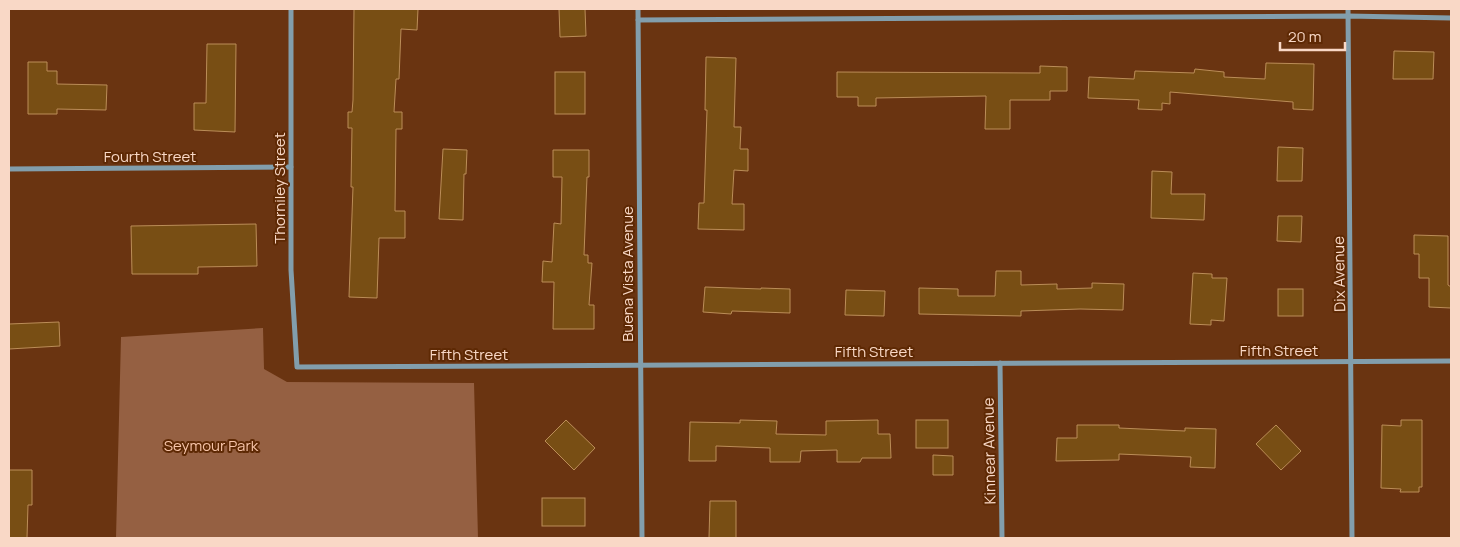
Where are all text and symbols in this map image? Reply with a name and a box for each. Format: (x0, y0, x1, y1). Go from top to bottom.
scale bar (1280, 20, 1345, 52)
text: 20 m (1288, 26, 1321, 47)
street label: Thorniley Street (269, 132, 290, 244)
street label: Fourth Street (104, 146, 196, 167)
street label: Buena Vista Avenue (617, 206, 638, 342)
street label: Dix Avenue (1328, 236, 1350, 312)
street label: Fifth Street (1240, 340, 1318, 361)
street label: Fifth Street (835, 341, 913, 362)
street label: Fifth Street (430, 344, 508, 365)
street label: Kinnear Avenue (978, 397, 1000, 505)
park label: Seymour Park (164, 435, 259, 456)

